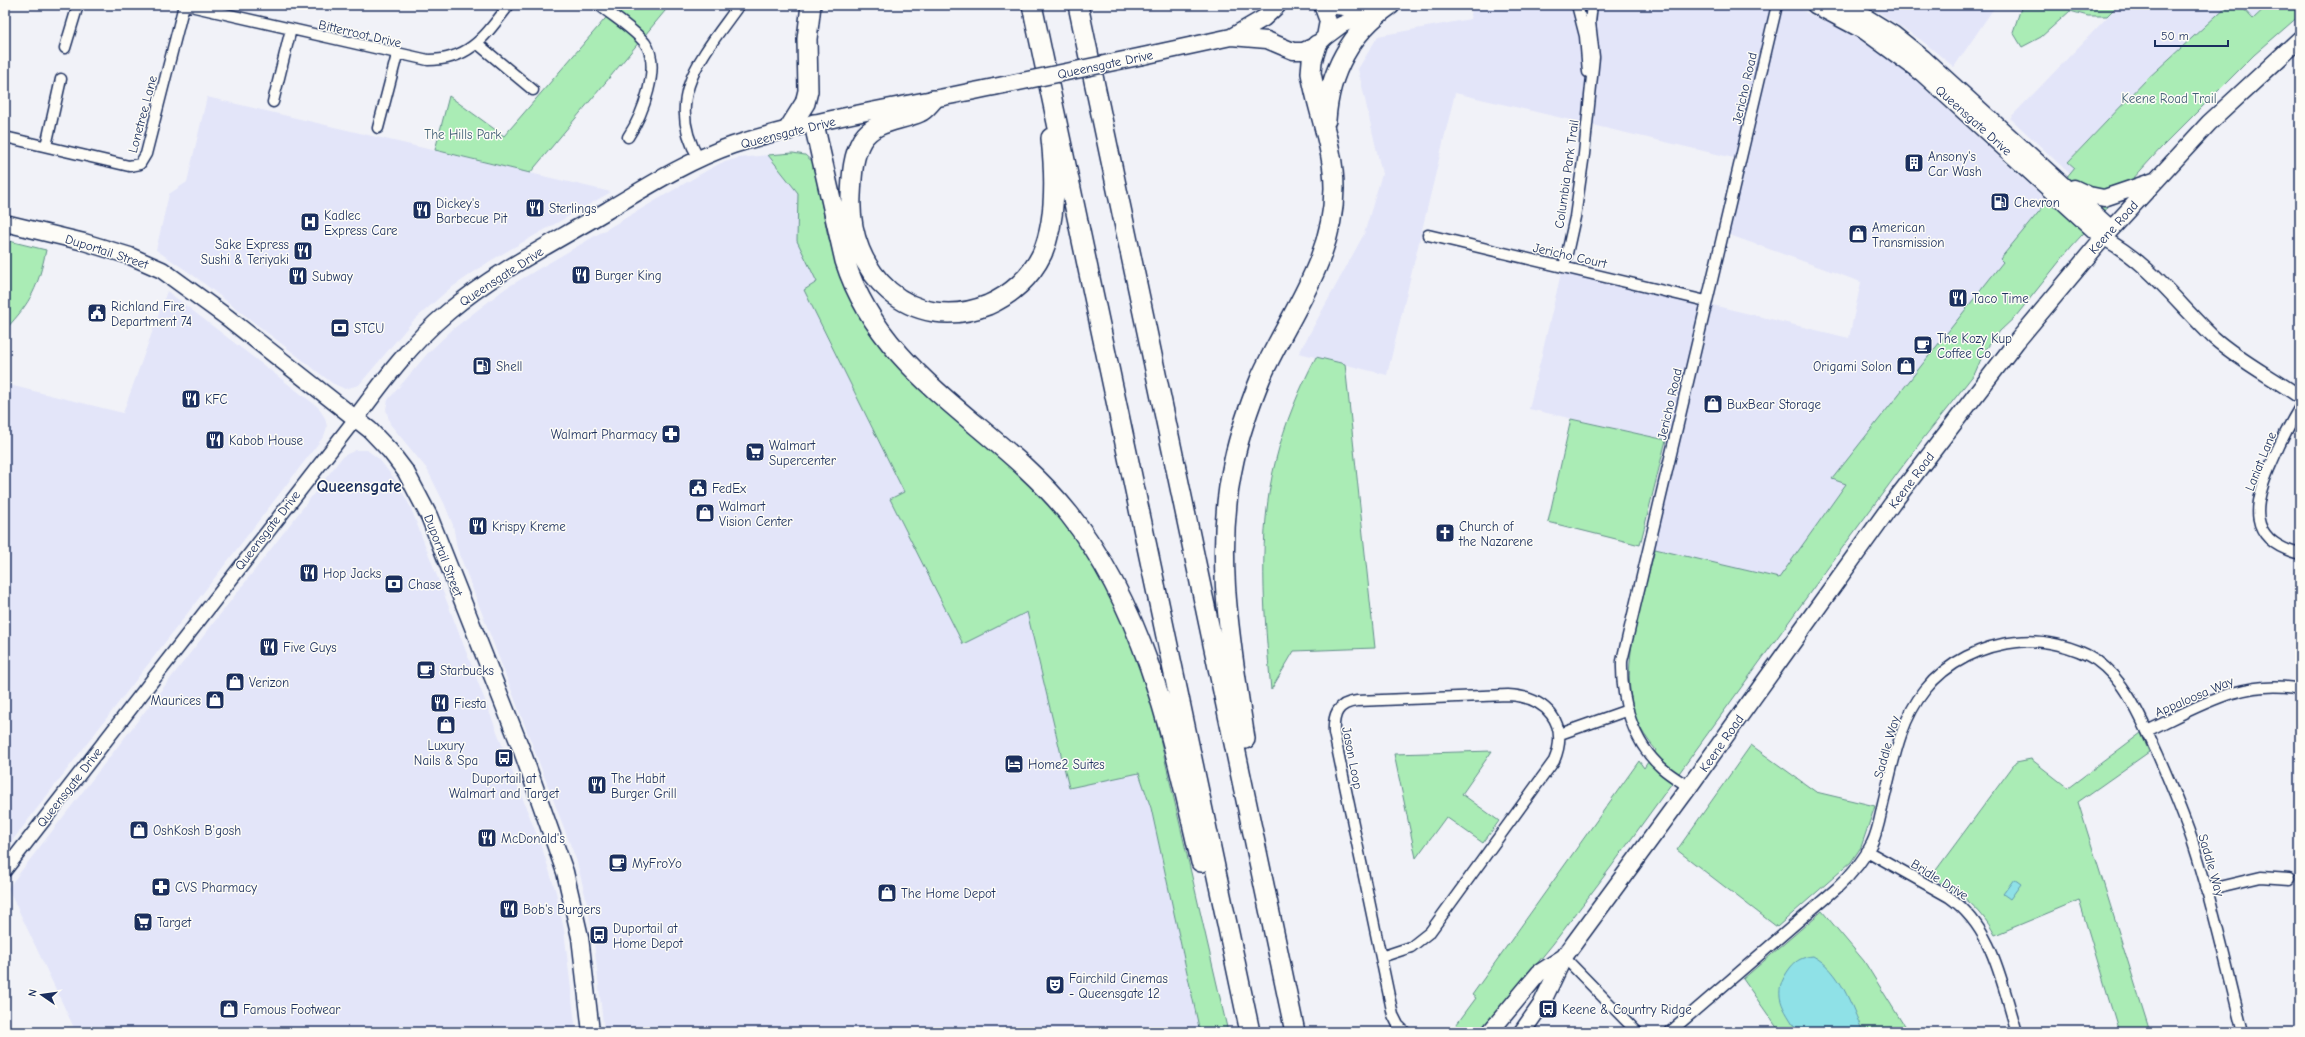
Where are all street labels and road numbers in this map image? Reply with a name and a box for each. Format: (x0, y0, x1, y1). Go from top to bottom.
street label: Bitterroot Drive (317, 17, 403, 50)
street label: Queensgate Drive (1056, 47, 1155, 82)
street label: Jericho Road (1729, 51, 1760, 125)
street label: Lonetree Lane (125, 73, 160, 154)
street label: Queensgate Drive (1933, 82, 2015, 159)
street label: Queensgate Drive (739, 113, 838, 152)
street label: Columbia Park Trail (1551, 119, 1582, 229)
street label: Keene Road (2086, 198, 2141, 257)
street label: Duportail Street (63, 231, 152, 272)
street label: Jericho Court (1531, 240, 1610, 272)
street label: Queensgate Drive (456, 243, 547, 309)
street label: Jericho Road (1654, 367, 1685, 441)
street label: Lariat Lane (2242, 429, 2279, 493)
street label: Keene Road (1885, 449, 1937, 511)
street label: Queensgate Drive (232, 487, 304, 573)
street label: Duportail Street (421, 512, 466, 599)
street label: Appaloosa Way (2153, 673, 2236, 720)
street label: Keene Road (1696, 712, 1747, 775)
street label: Saddle Way (1870, 714, 1903, 780)
street label: Jason Loop (1339, 726, 1366, 791)
street label: Queensgate Drive (34, 744, 106, 830)
street label: Saddle Way (2195, 832, 2228, 898)
street label: Bridle Drive (1908, 856, 1972, 903)

